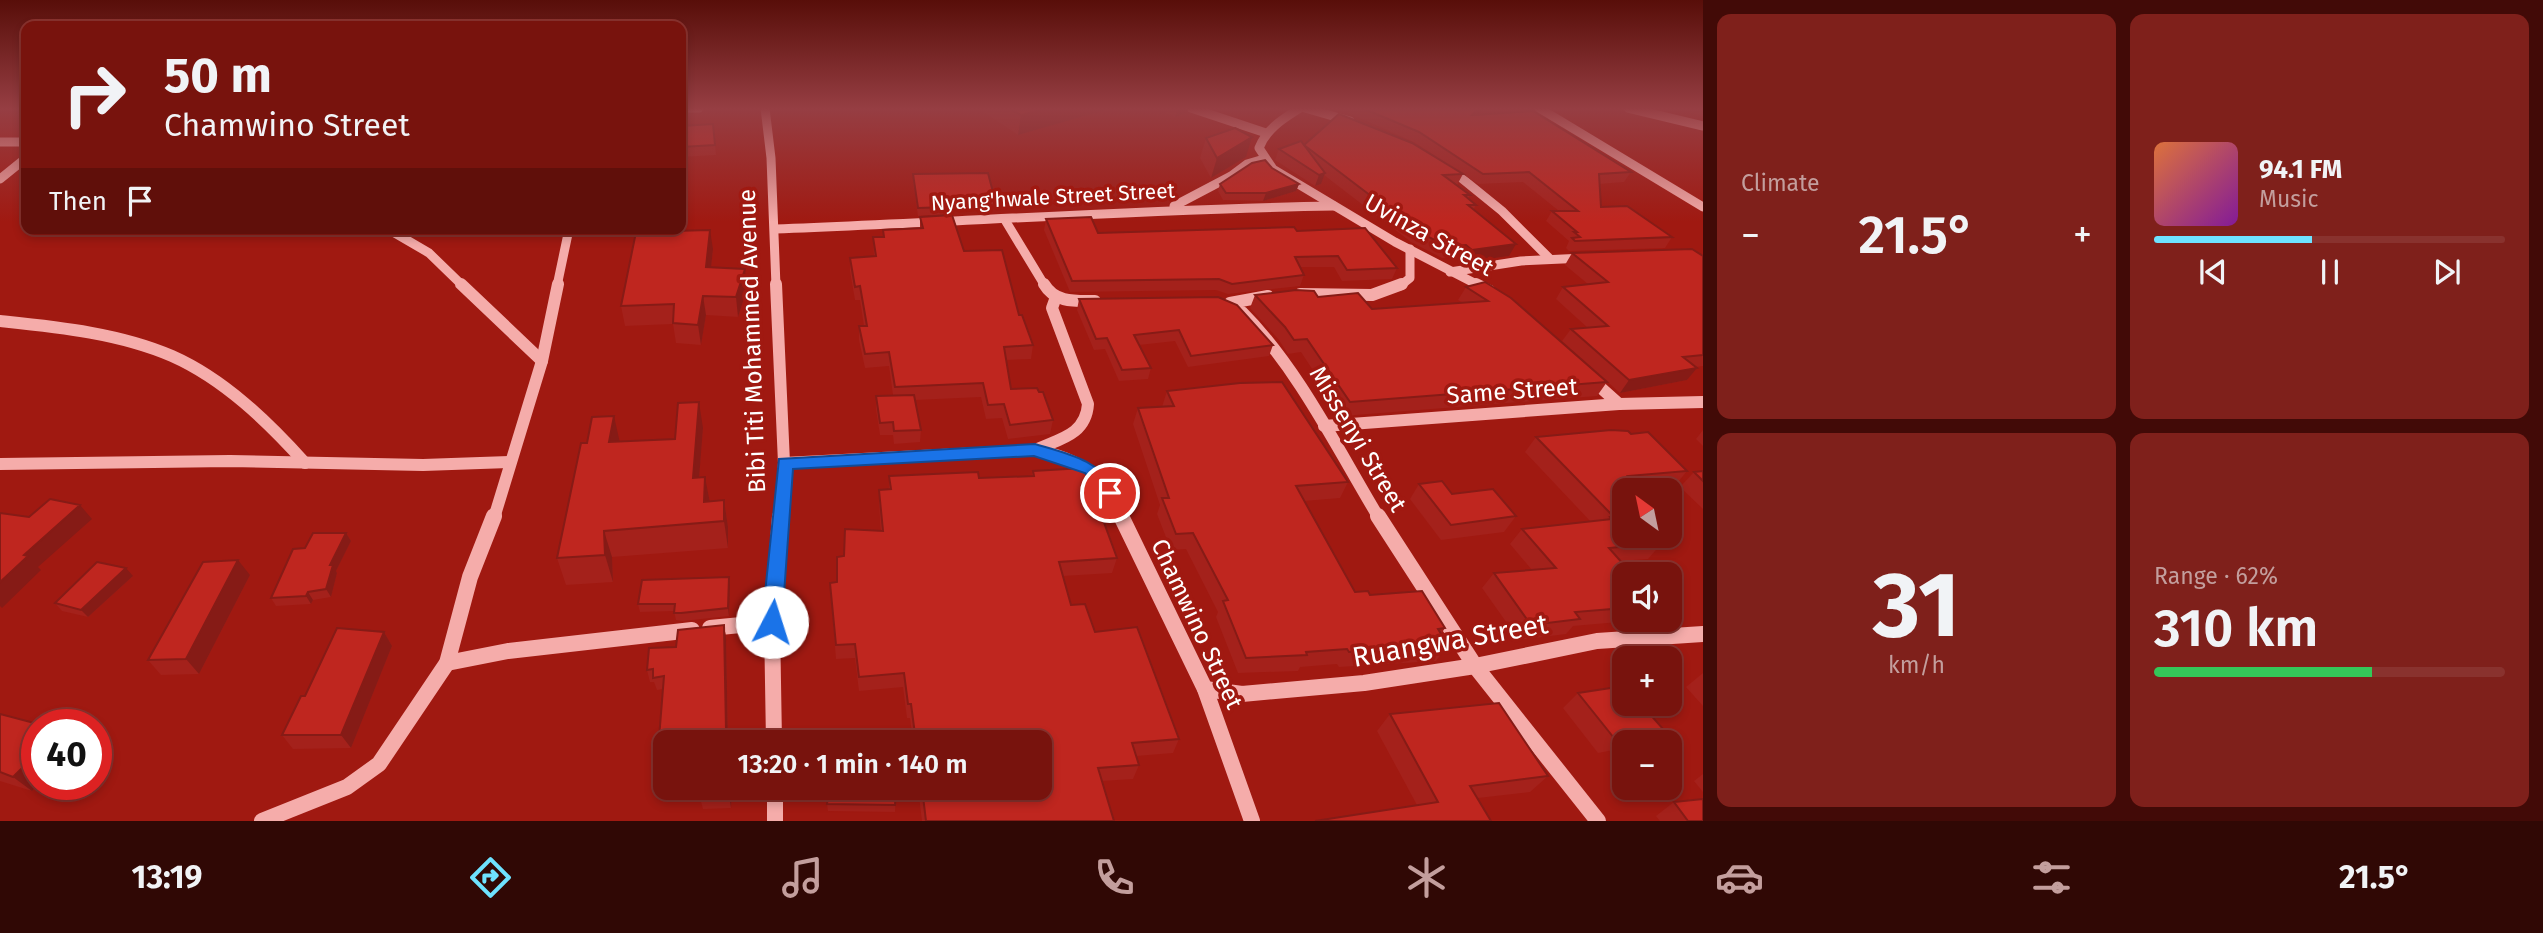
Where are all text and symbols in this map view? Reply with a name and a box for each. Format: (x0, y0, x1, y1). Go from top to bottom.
text: 50 m (164, 46, 272, 105)
icon: right (49, 49, 140, 140)
text: Chamwino Street (164, 106, 410, 144)
text: 94.1 FM (2259, 154, 2342, 185)
text: Climate (1741, 169, 1820, 197)
street label: Nyang'hwale Street Street (930, 178, 1176, 216)
icon: arrive (121, 182, 159, 220)
text: Music (2259, 185, 2319, 213)
text: Then (49, 186, 107, 217)
street label: Uvinza Street (1360, 188, 1499, 282)
street label: Bibi Titi Mohammed Avenue (733, 189, 771, 493)
text: 21.5° (1858, 204, 1975, 267)
text: − (1741, 212, 1760, 258)
text: + (2073, 212, 2092, 258)
icon: previous (2194, 253, 2232, 291)
icon: pause (2311, 253, 2349, 291)
icon: next (2428, 253, 2466, 291)
street label: Missenyi Street (1304, 361, 1413, 517)
street label: Same Street (1446, 372, 1579, 410)
pin (1080, 463, 1140, 523)
icon: arrive (1091, 474, 1129, 512)
north arrow (1612, 478, 1682, 548)
map controls (1612, 478, 1682, 800)
street label: Chamwino Street (1145, 535, 1249, 714)
text: 31 (1873, 551, 1960, 660)
button: sound (1612, 562, 1682, 632)
text: Range · 62% (2154, 562, 2278, 590)
position arrow (735, 585, 809, 659)
text: 310 km (2154, 597, 2318, 660)
street label: Ruangwa Street (1350, 607, 1551, 674)
button: + (1612, 646, 1682, 716)
text: km/h (1888, 651, 1945, 679)
speed limit sign: 40 (21, 709, 112, 800)
button: − (1612, 730, 1682, 800)
text: 13:20 · 1 min · 140 m (737, 749, 968, 780)
icon: directions (466, 853, 515, 902)
icon: music (778, 853, 827, 902)
icon: phone (1090, 853, 1139, 902)
icon: climate (1402, 853, 1451, 902)
icon: car (1715, 853, 1764, 902)
icon: filters (2027, 853, 2076, 902)
text: 13:19 (132, 858, 202, 896)
text: 21.5° (2339, 858, 2411, 896)

